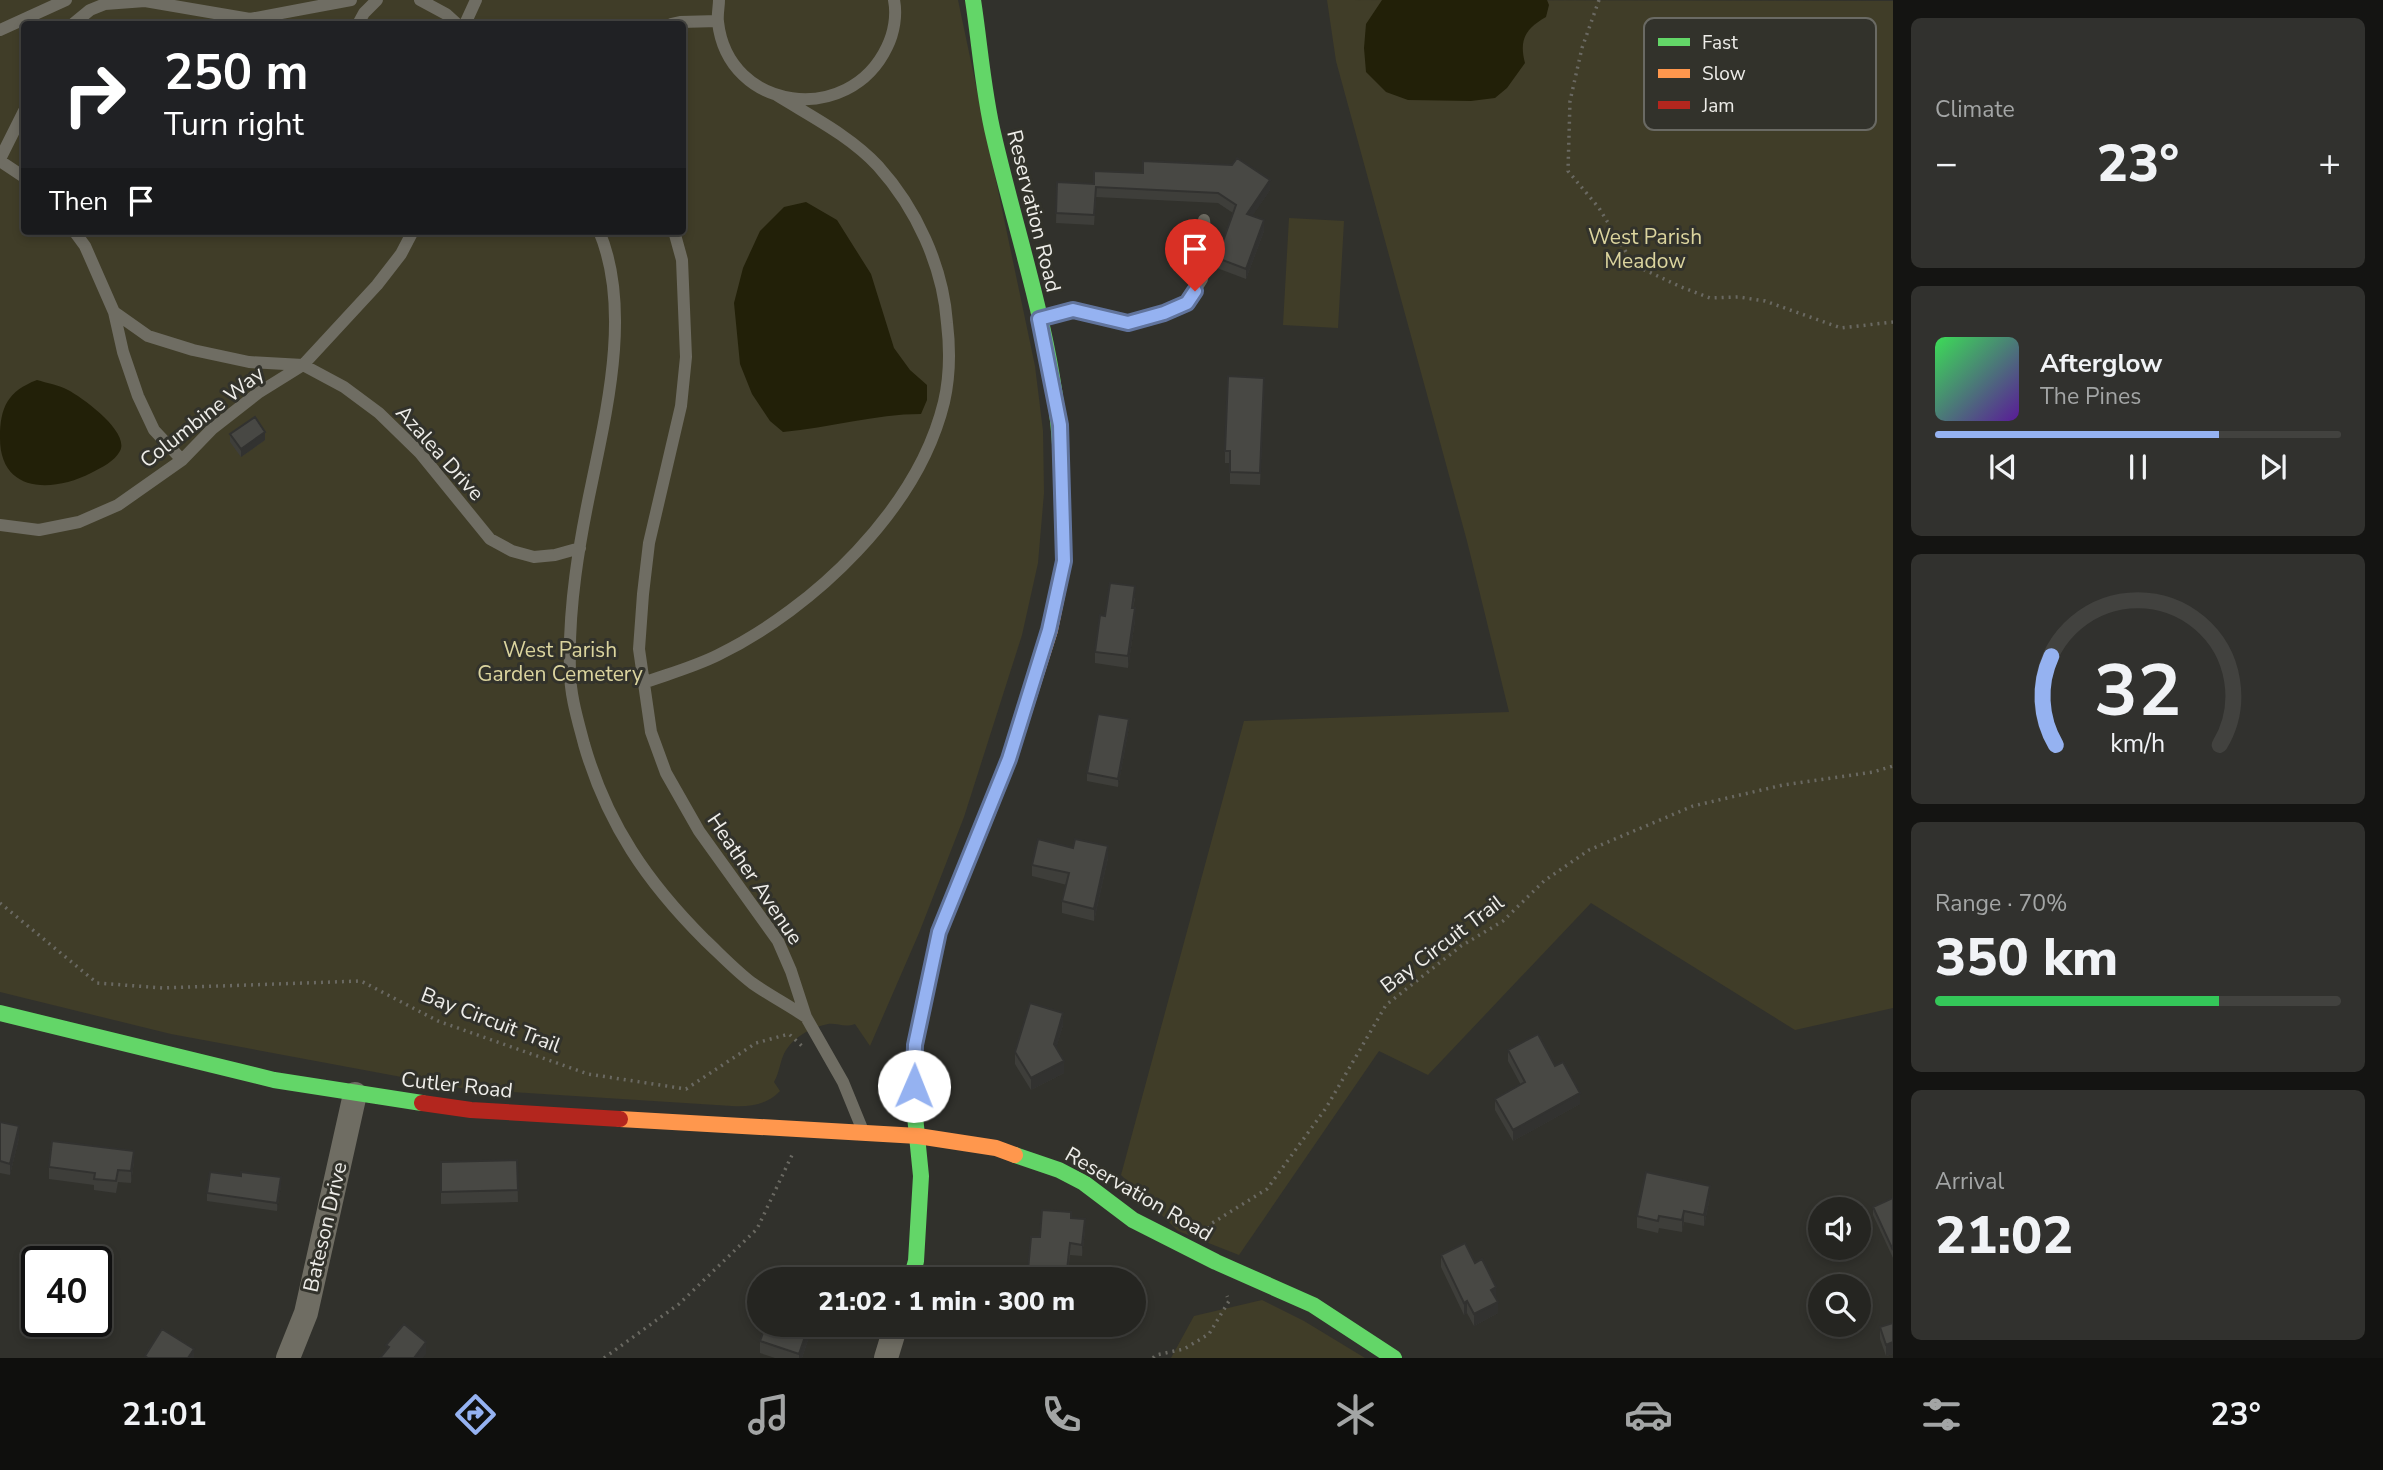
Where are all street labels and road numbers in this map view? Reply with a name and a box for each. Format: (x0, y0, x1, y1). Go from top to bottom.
street label: Reservation Road (1000, 127, 1068, 295)
street label: Columbine Way (134, 360, 270, 474)
street label: Azalea Drive (390, 399, 490, 507)
street label: Heather Avenue (701, 808, 809, 950)
street label: Bay Circuit Trail (1375, 888, 1510, 1000)
street label: Bay Circuit Trail (417, 980, 566, 1060)
street label: Cutler Road (400, 1065, 514, 1105)
street label: Reservation Road (1060, 1140, 1218, 1248)
street label: Bateson Drive (296, 1159, 354, 1295)

